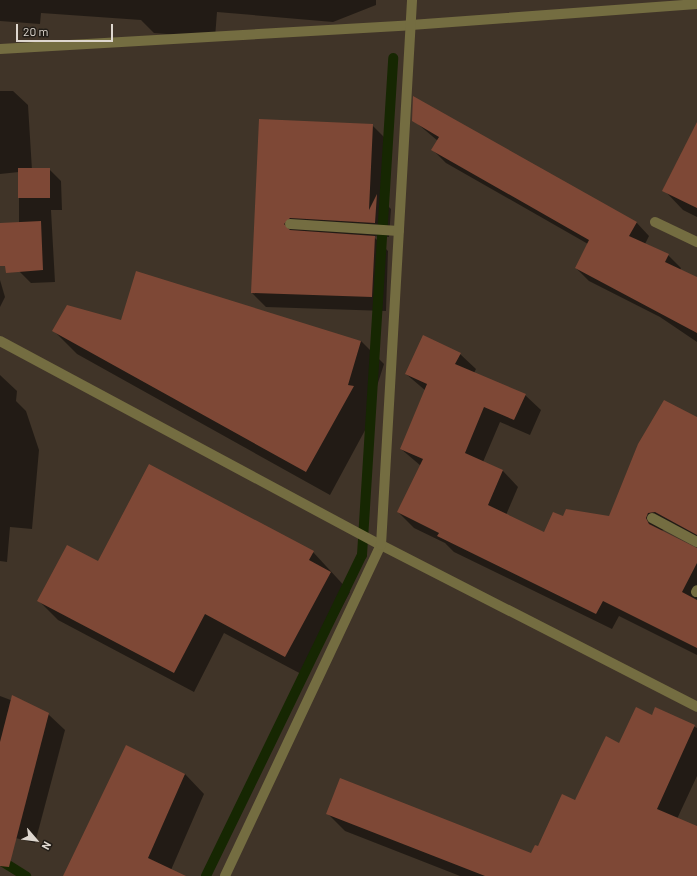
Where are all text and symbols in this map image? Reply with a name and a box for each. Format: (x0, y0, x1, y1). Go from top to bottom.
scale bar (18, 16, 115, 42)
text: 20 m (23, 24, 49, 38)
north arrow (16, 820, 56, 860)
text: N (40, 840, 54, 852)

